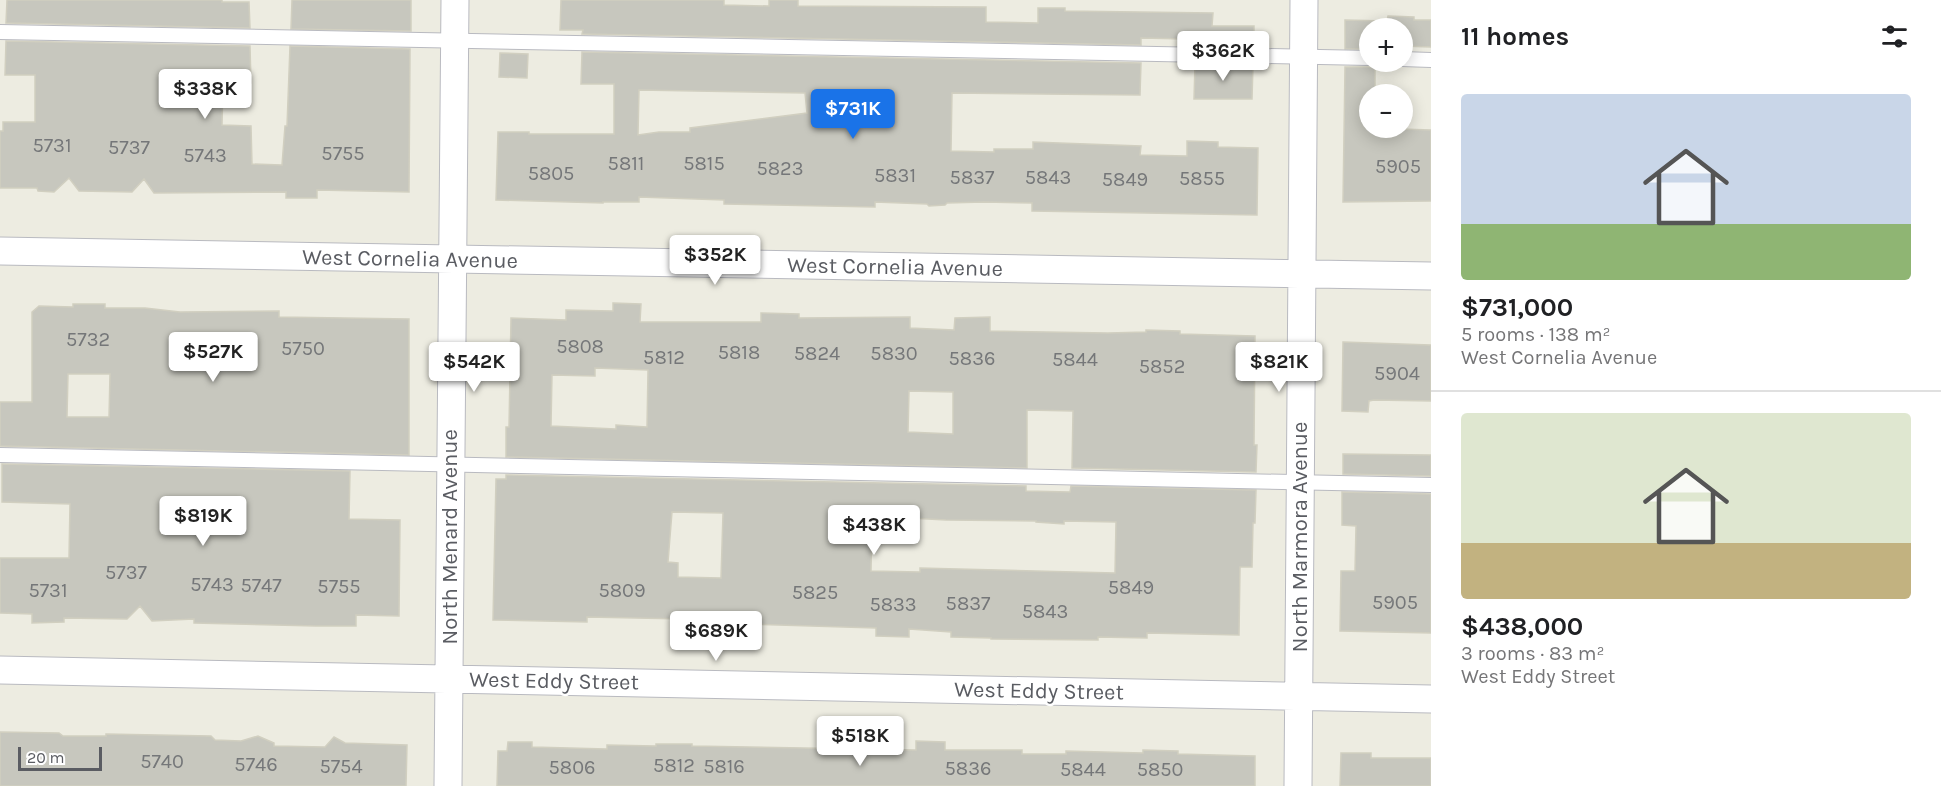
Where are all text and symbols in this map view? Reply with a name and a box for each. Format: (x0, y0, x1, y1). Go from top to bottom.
map controls (1359, 18, 1413, 138)
button: + (1359, 18, 1413, 72)
icon: filters (1878, 20, 1911, 53)
text: 11 homes (1461, 21, 1569, 52)
pin: $362K (1181, 31, 1265, 82)
text: $362K (1191, 39, 1255, 62)
pin: $338K (163, 69, 247, 120)
text: $338K (173, 77, 237, 100)
button: − (1359, 84, 1413, 138)
pin: $731K (811, 89, 895, 140)
text: $731K (825, 97, 881, 120)
icon: home (1632, 133, 1740, 241)
house number: 5731 (32, 134, 72, 157)
house number: 5737 (108, 136, 151, 159)
house number: 5755 (321, 142, 365, 165)
house number: 5743 (183, 144, 227, 167)
house number: 5811 (608, 152, 644, 175)
house number: 5815 (683, 152, 725, 175)
house number: 5905 (1375, 155, 1421, 178)
house number: 5823 (757, 157, 803, 180)
house number: 5805 (528, 162, 574, 185)
house number: 5831 (874, 164, 916, 187)
house number: 5837 (950, 166, 995, 189)
house number: 5843 (1025, 166, 1071, 189)
house number: 5855 (1179, 167, 1225, 190)
house number: 5849 (1102, 168, 1148, 191)
pin: $352K (673, 235, 757, 286)
text: $352K (683, 243, 747, 266)
street label: West Cornelia Avenue (302, 244, 518, 274)
street label: West Cornelia Avenue (787, 252, 1003, 282)
text: $731,000 (1461, 292, 1573, 323)
text: 5 rooms · 138 m² (1461, 323, 1611, 346)
house number: 5732 (66, 328, 110, 351)
pin: $527K (171, 332, 255, 383)
house number: 5808 (556, 335, 604, 358)
house number: 5750 (281, 337, 325, 360)
text: $527K (183, 340, 243, 363)
house number: 5818 (718, 341, 760, 364)
pin: $542K (432, 342, 516, 393)
house number: 5824 (794, 342, 840, 365)
house number: 5830 (870, 342, 918, 365)
pin: $821K (1237, 342, 1321, 393)
house number: 5812 (643, 346, 685, 369)
text: West Cornelia Avenue (1461, 346, 1657, 369)
house number: 5836 (949, 347, 995, 370)
house number: 5844 (1052, 348, 1098, 371)
text: $542K (443, 350, 505, 373)
text: $821K (1249, 350, 1309, 373)
house number: 5852 (1139, 355, 1185, 378)
house number: 5904 (1374, 362, 1420, 385)
street label: North Marmora Avenue (1287, 422, 1313, 652)
street label: North Menard Avenue (437, 429, 463, 645)
icon: home (1632, 452, 1740, 560)
pin: $819K (161, 496, 245, 547)
text: $819K (173, 504, 233, 527)
pin: $438K (832, 505, 916, 556)
text: $438K (842, 513, 906, 536)
house number: 5737 (105, 561, 148, 584)
house number: 5743 (190, 573, 234, 596)
house number: 5747 (240, 574, 282, 597)
house number: 5755 (317, 575, 361, 598)
house number: 5849 (1108, 576, 1154, 599)
house number: 5731 (28, 579, 68, 602)
house number: 5809 (598, 579, 646, 602)
house number: 5825 (792, 581, 838, 604)
house number: 5905 (1372, 591, 1418, 614)
house number: 5837 (946, 592, 991, 615)
house number: 5833 (869, 593, 917, 616)
house number: 5843 (1022, 600, 1068, 623)
pin: $689K (674, 611, 758, 662)
text: $438,000 (1461, 611, 1583, 642)
text: $689K (684, 619, 748, 642)
text: 3 rooms · 83 m² (1461, 642, 1605, 665)
text: West Eddy Street (1461, 665, 1615, 688)
street label: West Eddy Street (469, 667, 639, 695)
street label: West Eddy Street (954, 677, 1124, 705)
pin: $518K (818, 716, 902, 767)
text: $518K (831, 724, 889, 747)
scale bar (18, 744, 102, 772)
text: 20 m (27, 748, 65, 767)
house number: 5740 (140, 750, 184, 773)
house number: 5746 (234, 753, 278, 776)
house number: 5812 (653, 754, 695, 777)
house number: 5754 (319, 755, 363, 778)
house number: 5816 (703, 755, 745, 778)
house number: 5806 (549, 756, 595, 779)
house number: 5836 (945, 757, 991, 780)
house number: 5844 (1060, 758, 1106, 781)
house number: 5850 (1137, 758, 1183, 781)

